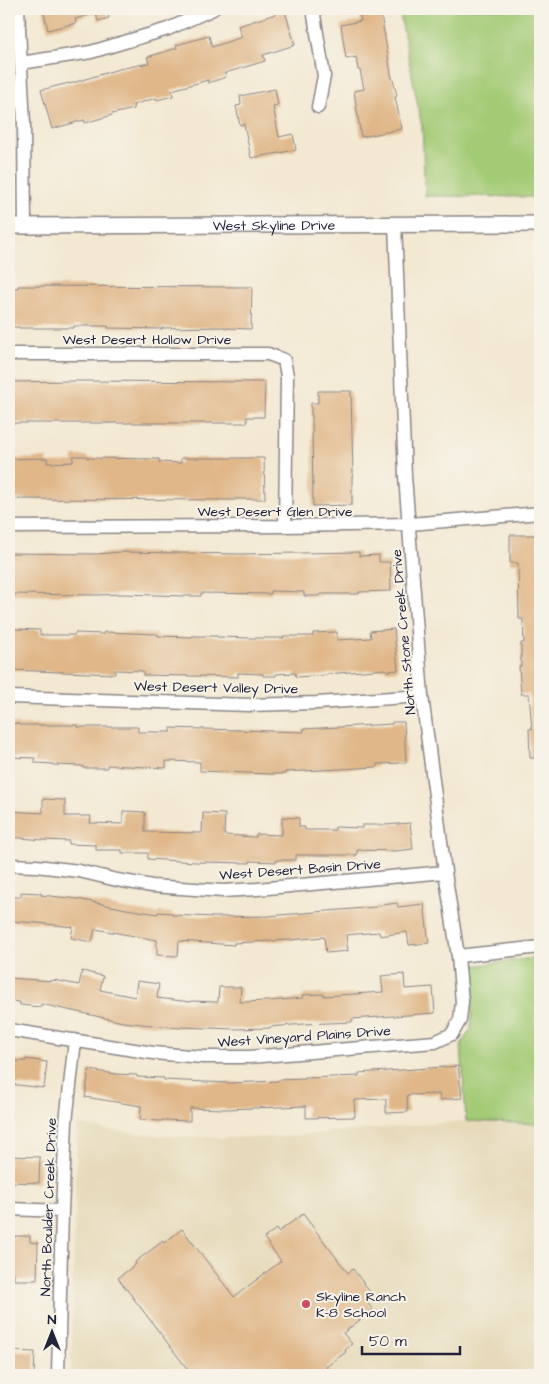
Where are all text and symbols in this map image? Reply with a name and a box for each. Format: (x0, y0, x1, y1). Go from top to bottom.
street label: West Skyline Drive (213, 216, 336, 236)
street label: West Desert Hollow Drive (63, 330, 232, 350)
street label: West Desert Glen Drive (197, 502, 353, 522)
street label: North Stone Creek Drive (387, 548, 421, 715)
street label: West Desert Valley Drive (134, 677, 299, 699)
street label: West Desert Basin Drive (219, 854, 382, 886)
street label: West Vineyard Plains Drive (217, 1021, 392, 1053)
street label: North Boulder Creek Drive (36, 1117, 62, 1297)
place label: Skyline Ranch K-8 School (316, 1287, 406, 1323)
marker: Skyline Ranch K-8 School (300, 1298, 312, 1310)
north arrow (28, 1306, 78, 1356)
text: N (48, 1310, 57, 1330)
scale bar (362, 1324, 459, 1356)
text: 50 m (369, 1331, 407, 1352)

